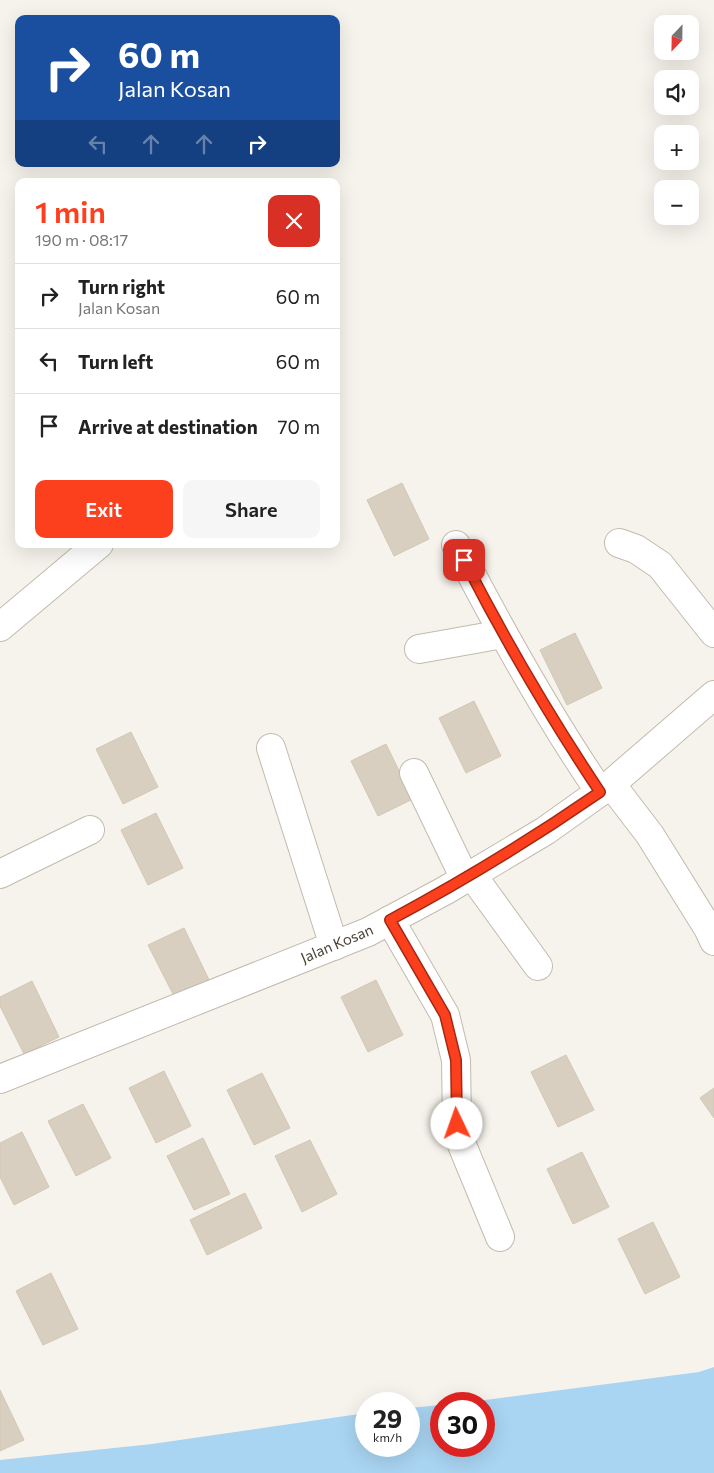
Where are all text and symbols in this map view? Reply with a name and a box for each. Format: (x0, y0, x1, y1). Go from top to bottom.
north arrow (654, 15, 699, 60)
map controls (654, 15, 699, 225)
text: 60 m (118, 32, 200, 75)
icon: right (35, 35, 100, 100)
button: sound (654, 70, 699, 115)
text: Jalan Kosan (118, 75, 231, 102)
button: + (654, 125, 699, 170)
icon: left (84, 130, 112, 158)
icon: ahead (137, 130, 165, 158)
icon: ahead (190, 130, 218, 158)
icon: right (243, 130, 271, 158)
button: − (654, 180, 699, 225)
text: 1 min (35, 192, 106, 229)
button: close (268, 195, 320, 247)
text: 190 m · 08:17 (35, 230, 128, 249)
text: Turn right (78, 275, 165, 298)
icon: right (35, 282, 63, 310)
text: 60 m (276, 285, 320, 308)
text: Jalan Kosan (78, 298, 160, 317)
icon: left (35, 347, 63, 375)
text: Turn left (78, 350, 153, 373)
text: 60 m (276, 350, 320, 373)
icon: arrive (35, 412, 63, 440)
text: Arrive at destination (78, 415, 258, 438)
text: 70 m (277, 415, 320, 438)
button: Exit (35, 480, 173, 538)
button: Share (183, 480, 320, 538)
pin (443, 539, 485, 581)
icon: arrive (450, 546, 478, 574)
street label: Jalan Kosan (298, 920, 376, 966)
position arrow (430, 1097, 482, 1149)
speed limit sign: 30 (430, 1392, 495, 1457)
text: 29 (373, 1403, 402, 1433)
text: km/h (373, 1430, 402, 1444)

